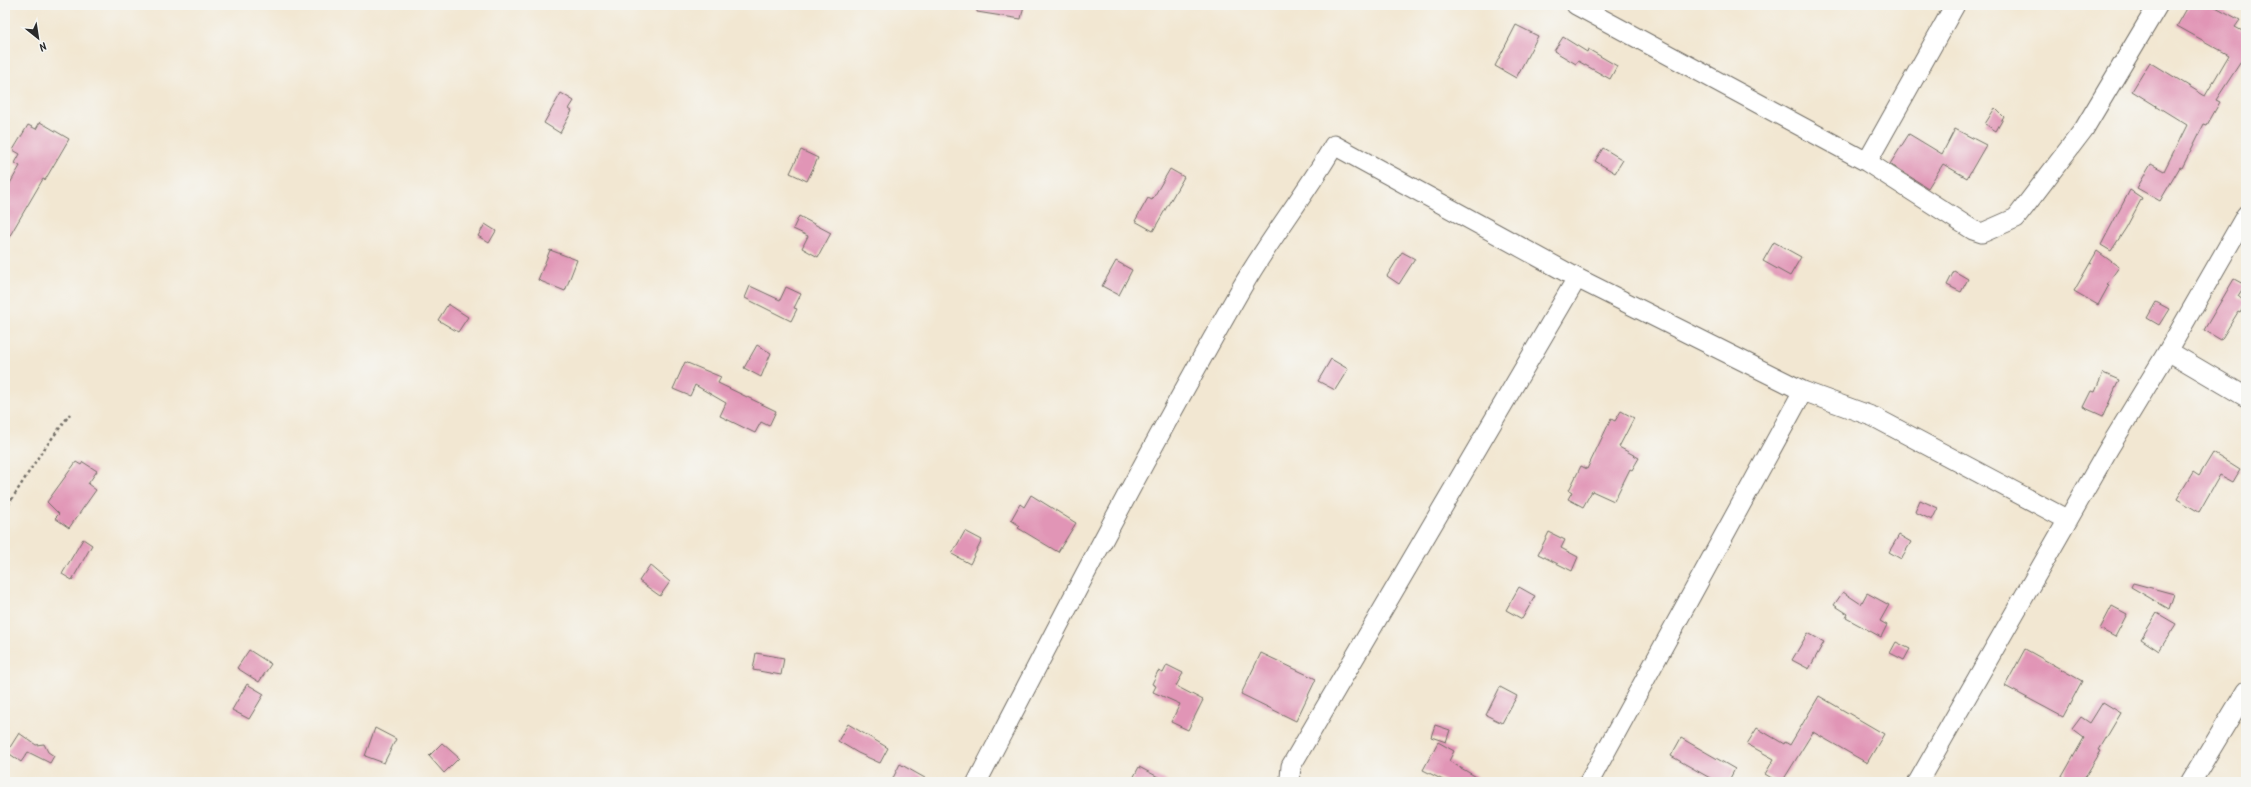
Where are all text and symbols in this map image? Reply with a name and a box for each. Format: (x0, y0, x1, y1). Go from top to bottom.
north arrow (18, 18, 58, 58)
text: N (35, 36, 50, 55)

